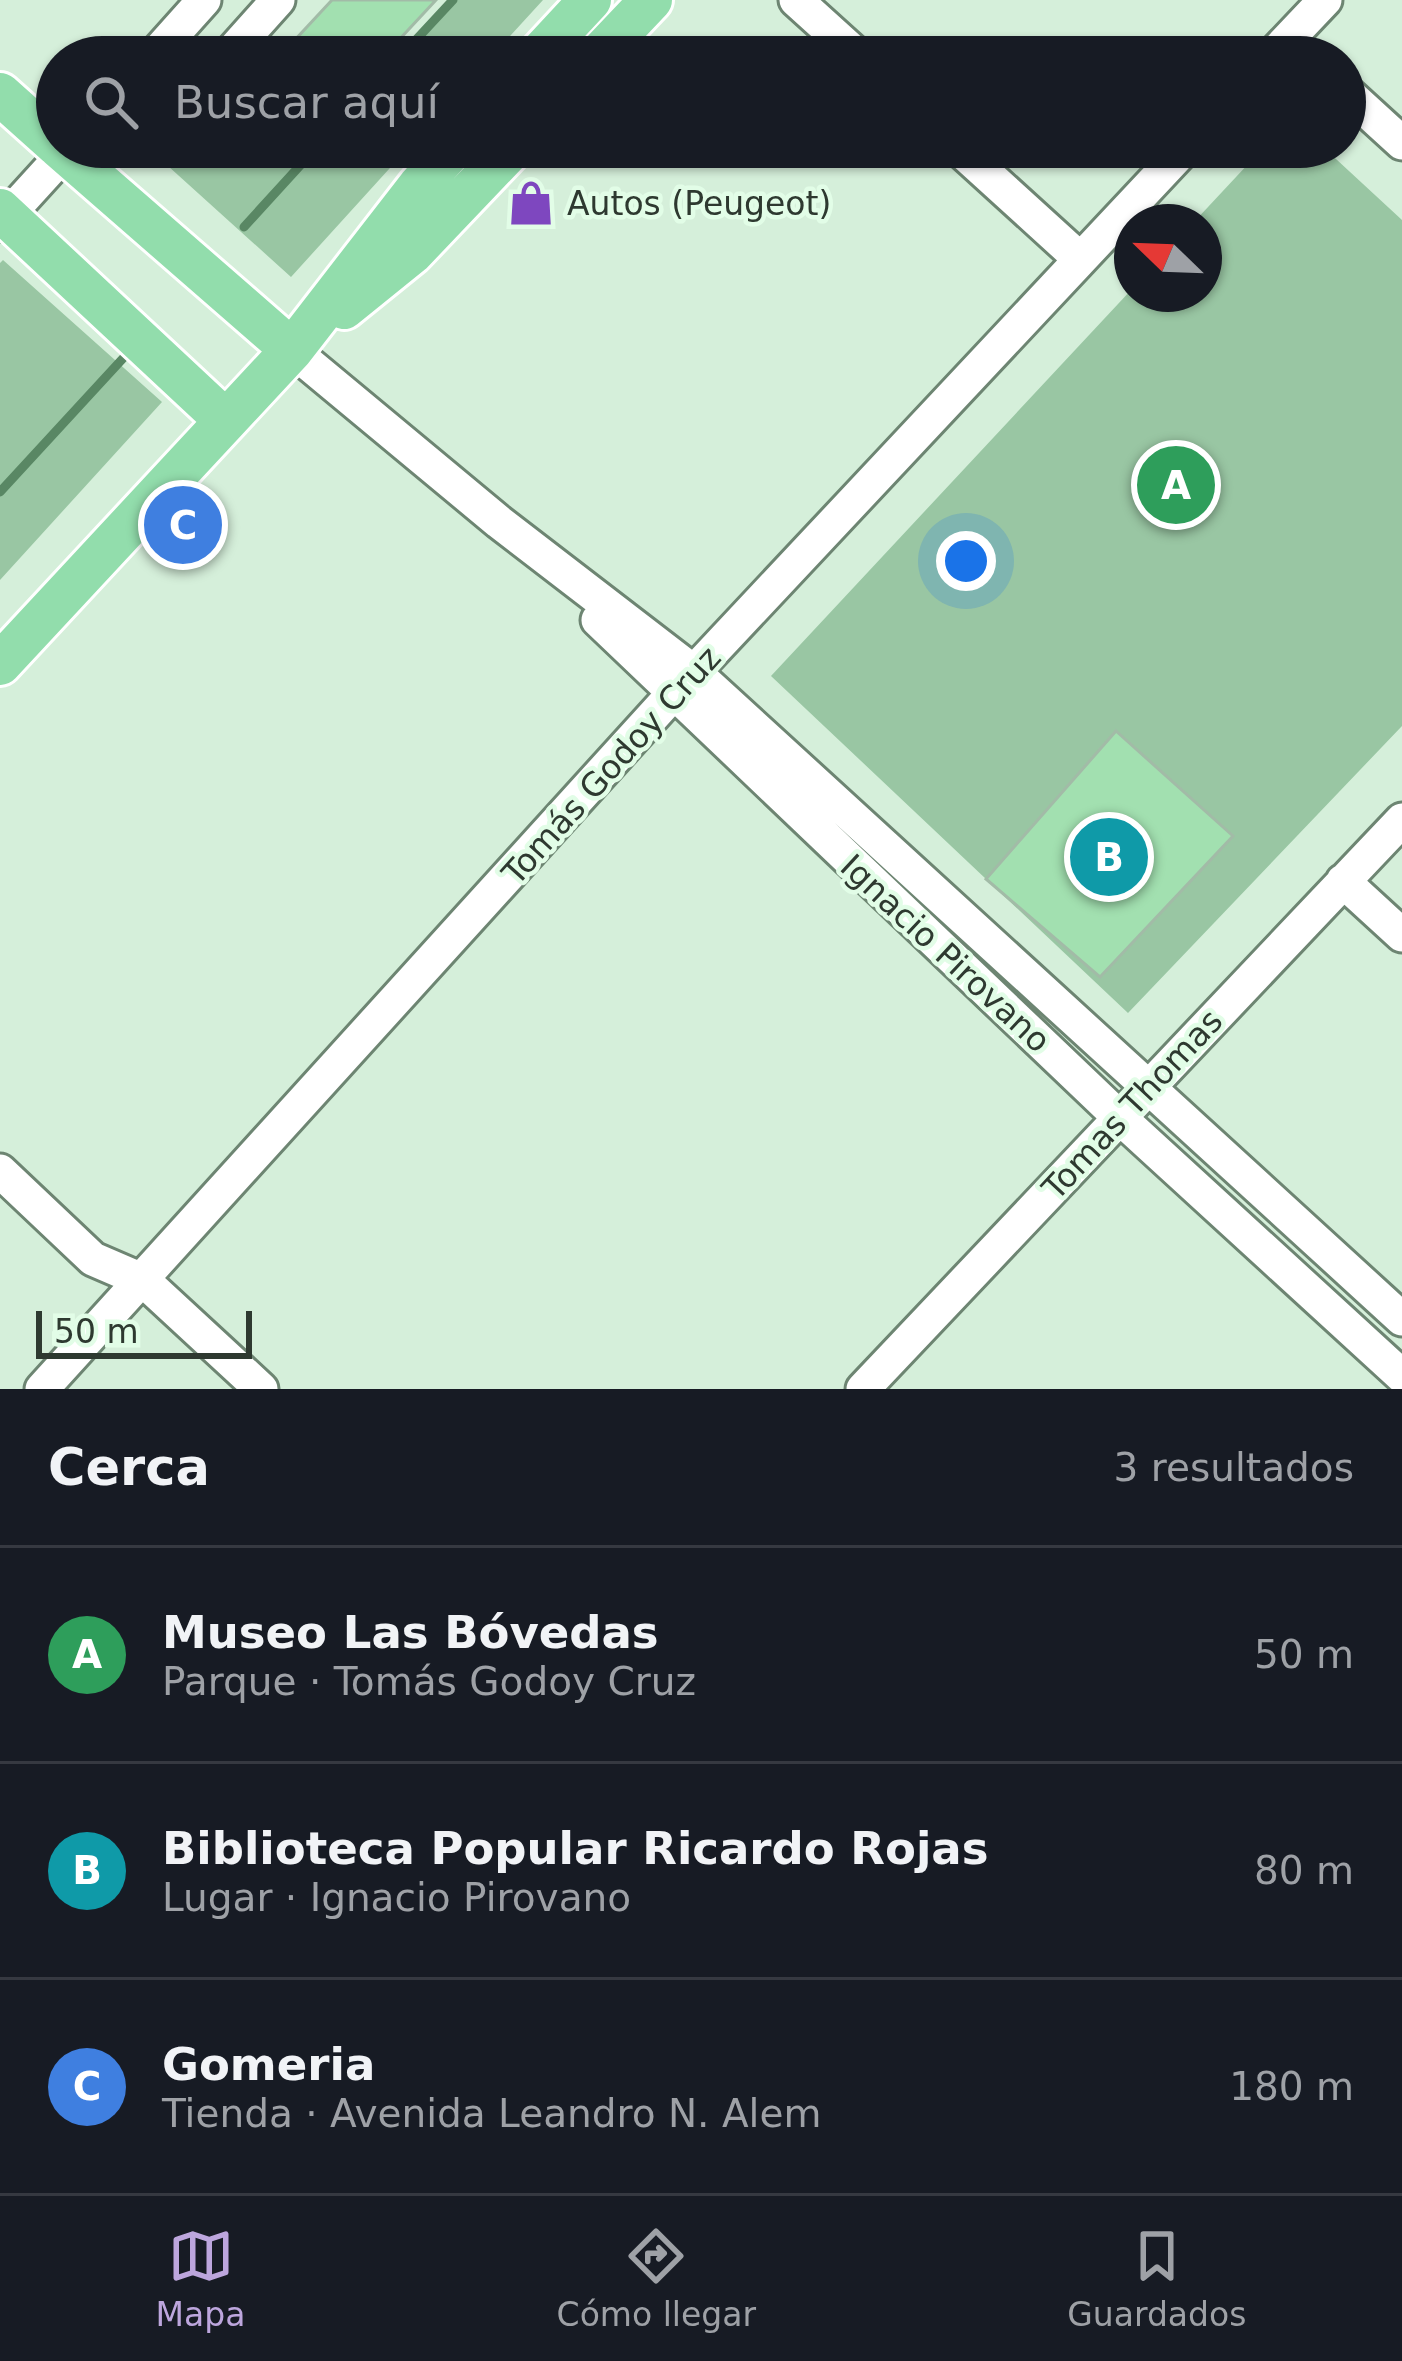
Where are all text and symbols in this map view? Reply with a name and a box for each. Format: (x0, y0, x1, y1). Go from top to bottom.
search box (36, 36, 1366, 168)
icon: search (78, 69, 144, 135)
text: Buscar aquí (174, 76, 439, 129)
shop icon: Autos (Peugeot) (506, 178, 556, 228)
place label: Autos (Peugeot) (567, 184, 831, 223)
north arrow (1114, 204, 1222, 312)
pin: A (1137, 440, 1215, 530)
pin: C (144, 480, 222, 570)
your location (936, 531, 996, 591)
street label: Tomás Godoy Cruz (494, 638, 728, 893)
pin: B (1070, 812, 1148, 902)
street label: Ignacio Pirovano (833, 846, 1058, 1060)
street label: Tomas Thomas (1034, 1001, 1230, 1208)
scale bar (36, 1305, 252, 1358)
text: 50 m (54, 1312, 139, 1351)
text: Cerca (48, 1438, 210, 1497)
text: 3 resultados (1114, 1445, 1354, 1490)
text: Museo Las Bóvedas (162, 1606, 659, 1659)
text: A (72, 1632, 102, 1677)
text: 50 m (1254, 1632, 1354, 1677)
text: Parque · Tomás Godoy Cruz (162, 1659, 696, 1704)
text: Biblioteca Popular Ricardo Rojas (162, 1822, 988, 1875)
text: B (72, 1848, 102, 1893)
text: 80 m (1254, 1848, 1354, 1893)
text: Lugar · Ignacio Pirovano (162, 1875, 631, 1920)
text: Gomeria (162, 2038, 375, 2091)
text: C (73, 2064, 101, 2109)
text: 180 m (1229, 2064, 1354, 2109)
text: Tienda · Avenida Leandro N. Alem (162, 2091, 821, 2136)
tab: Mapa (156, 2223, 245, 2334)
tab: Cómo llegar (557, 2223, 756, 2334)
tab: Guardados (1067, 2223, 1246, 2334)

